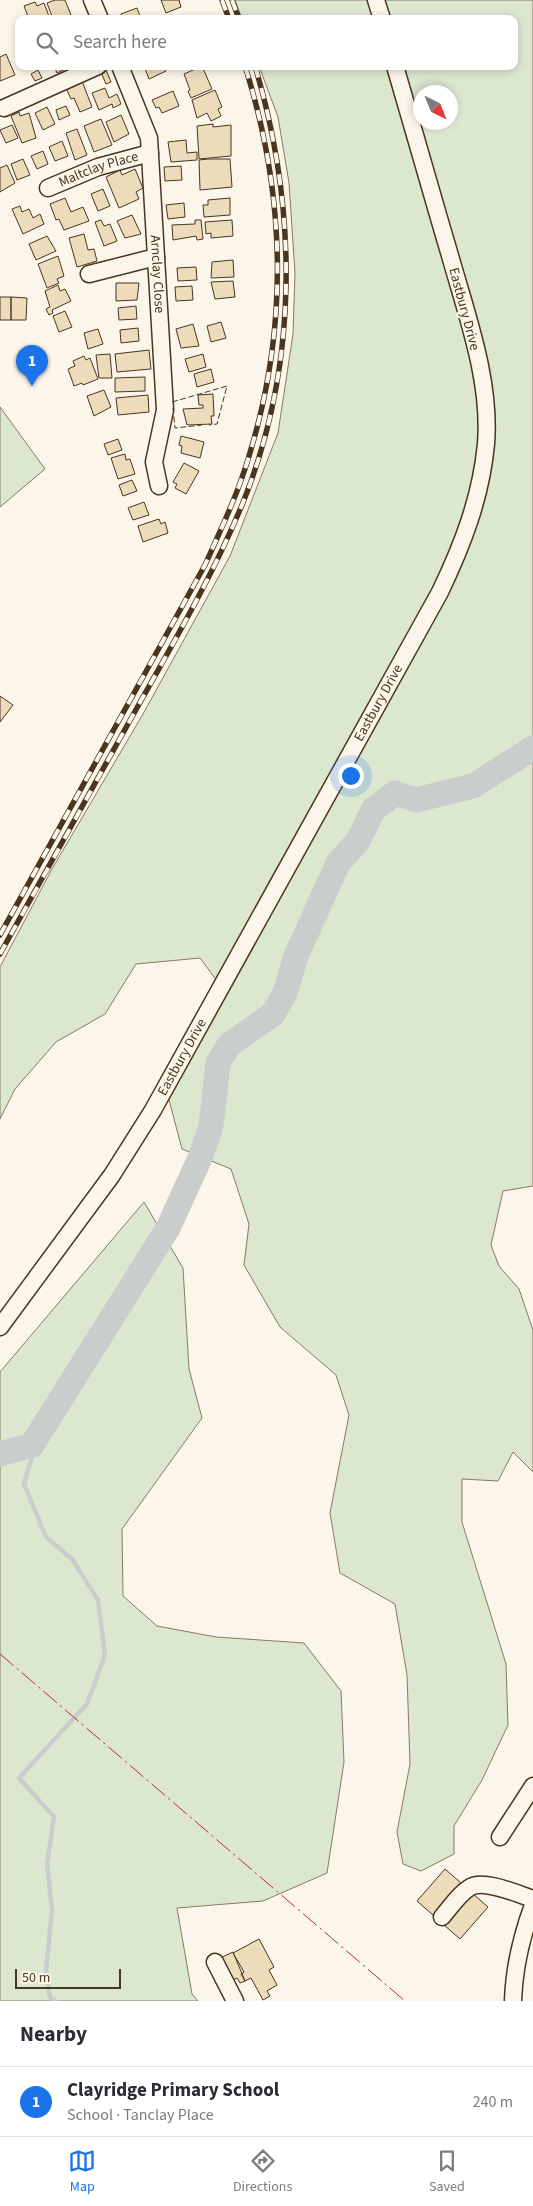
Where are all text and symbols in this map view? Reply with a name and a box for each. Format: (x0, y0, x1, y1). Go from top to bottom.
search box (15, 15, 518, 70)
icon: search (33, 29, 61, 57)
text: Search here (73, 29, 167, 56)
north arrow (413, 85, 458, 130)
street label: Maltclay Place (55, 147, 141, 192)
street label: Arnclay Close (145, 234, 169, 314)
street label: Eastbury Drive (443, 265, 485, 353)
pin: 1 (16, 345, 48, 386)
street label: Eastbury Drive (349, 661, 408, 745)
your location (338, 763, 364, 789)
street label: Eastbury Drive (153, 1015, 212, 1099)
scale bar (15, 1966, 121, 1989)
text: 50 m (22, 1968, 50, 1988)
text: Nearby (20, 2019, 87, 2049)
text: Clayridge Primary School (67, 2077, 279, 2104)
text: 1 (32, 2091, 40, 2113)
text: 240 m (473, 2091, 513, 2113)
text: School · Tanclay Place (67, 2104, 214, 2126)
tab: Map (68, 2147, 96, 2197)
tab: Directions (233, 2147, 292, 2197)
tab: Saved (429, 2147, 465, 2197)

